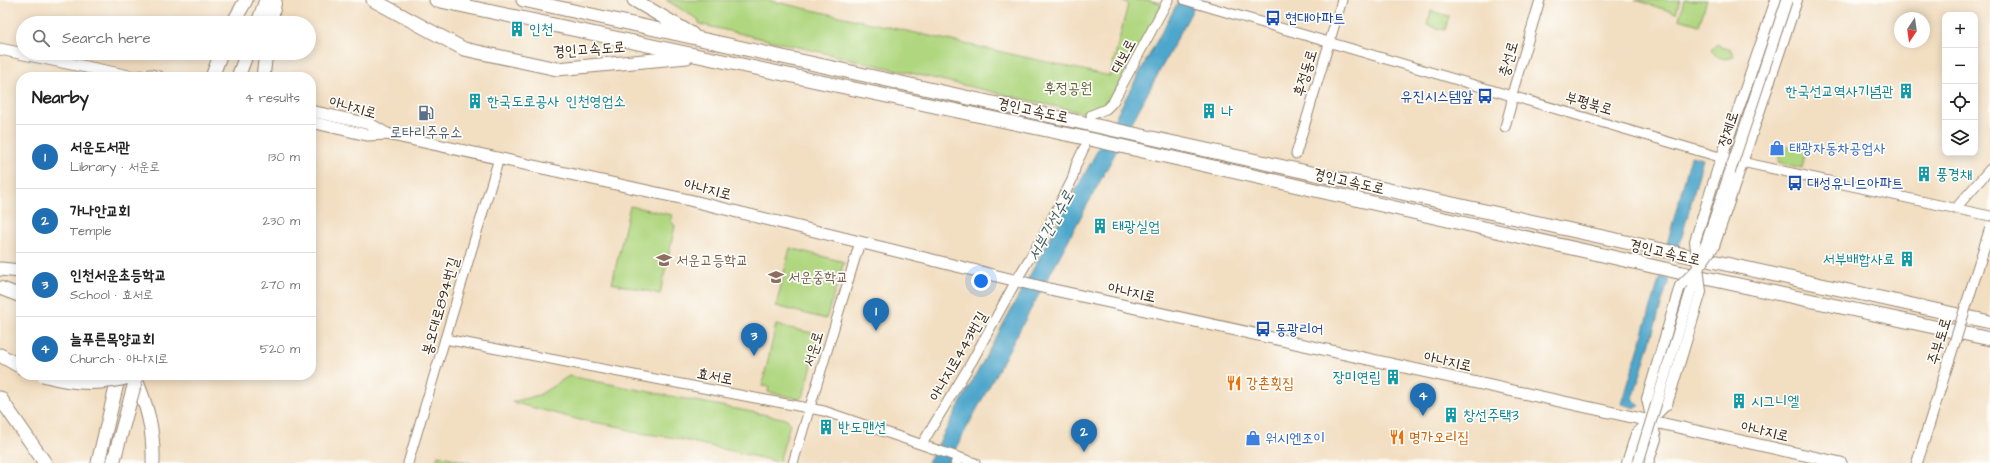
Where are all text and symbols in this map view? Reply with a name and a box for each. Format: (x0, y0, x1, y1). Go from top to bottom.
place label: 현대아파트 (1285, 8, 1345, 29)
bus stop icon: 현대아파트 (1264, 9, 1282, 27)
north arrow (1894, 12, 1930, 48)
map controls (1942, 12, 1978, 156)
button: + (1942, 12, 1978, 48)
search box (16, 16, 316, 60)
place label: 인천 (529, 19, 553, 40)
building icon: 인천 (508, 20, 526, 38)
icon: search (30, 27, 52, 49)
text: Search here (62, 28, 151, 49)
street label: 대보로 (1106, 35, 1141, 77)
street label: 경인고속도로 (552, 36, 626, 62)
street label: 충선로 (1493, 39, 1524, 79)
street label: 후정동로 (1288, 47, 1323, 99)
button: − (1942, 48, 1978, 84)
park label: 후정공원 (1044, 78, 1092, 99)
place label: 한국선교역사기념관 (1785, 81, 1894, 102)
building icon: 한국선교역사기념관 (1897, 82, 1915, 100)
button: locate (1942, 84, 1978, 120)
text: Nearby (32, 86, 89, 110)
place label: 유진시스템앞 (1401, 86, 1473, 107)
bus stop icon: 유진시스템앞 (1476, 87, 1494, 105)
street label: 부평북로 (1563, 87, 1615, 120)
text: 4 results (245, 89, 300, 107)
street label: 아나지로 (327, 91, 379, 124)
place label: 한국도로공사 인천영업소 (487, 91, 626, 112)
building icon: 한국도로공사 인천영업소 (466, 92, 484, 110)
street label: 경인고속도로 (995, 93, 1070, 128)
place label: 나 (1221, 101, 1233, 122)
building icon: 나 (1200, 102, 1218, 120)
fuel station icon: 로타리주유소 (417, 104, 435, 122)
street label: 장제로 (1713, 109, 1744, 150)
button: layers (1942, 120, 1978, 156)
place label: 로타리주유소 (390, 122, 462, 143)
text: 서운도서관 (70, 137, 130, 158)
place label: 태광자동차공업사 (1789, 138, 1886, 159)
shop icon: 태광자동차공업사 (1768, 139, 1786, 157)
text: 1 (44, 148, 46, 166)
text: 130 m (268, 148, 300, 166)
text: Library · 서운로 (70, 158, 160, 176)
street label: 경인고속도로 (1311, 163, 1387, 200)
place label: 풍경채 (1936, 164, 1972, 185)
building icon: 풍경채 (1915, 165, 1933, 183)
street label: 아나지로 (682, 173, 734, 206)
place label: 대성유니드아파트 (1807, 173, 1904, 194)
bus stop icon: 대성유니드아파트 (1786, 174, 1804, 192)
water label: 서부간선수로 (1023, 186, 1079, 265)
text: 가나안교회 (70, 201, 130, 222)
text: 2 (41, 212, 49, 230)
text: 230 m (262, 212, 300, 230)
place label: 태광실업 (1112, 216, 1160, 237)
building icon: 태광실업 (1091, 217, 1109, 235)
text: Temple (70, 222, 112, 240)
street label: 경인고속도로 (1627, 234, 1703, 271)
place label: 서부배합사료 (1823, 249, 1895, 270)
place label: 서운고등학교 (676, 250, 748, 271)
building icon: 서부배합사료 (1898, 250, 1916, 268)
school or university icon: 서운고등학교 (655, 251, 673, 269)
street label: 봉오대로894번길 (416, 255, 464, 358)
text: 인천서운초등학교 (70, 265, 167, 286)
place label: 서운중학교 (788, 267, 848, 288)
school or university icon: 서운중학교 (767, 268, 785, 286)
your location (971, 271, 991, 291)
text: 3 (42, 276, 48, 294)
text: 270 m (261, 276, 300, 294)
street label: 아나지로 (1106, 277, 1158, 308)
text: School · 효서로 (70, 286, 153, 304)
pin: 1 (863, 298, 889, 331)
street label: 아나지로443번길 (924, 307, 993, 405)
street label: 주부토로 (1922, 315, 1957, 367)
place label: 동광리어 (1275, 319, 1323, 340)
bus stop icon: 동광리어 (1254, 320, 1272, 338)
pin: 3 (741, 323, 767, 356)
text: 늘푸른목양교회 (70, 329, 155, 350)
street label: 서운로 (798, 329, 829, 370)
text: 4 (41, 340, 49, 358)
text: 520 m (260, 340, 300, 358)
street label: 아나지로 (1422, 346, 1474, 377)
text: Church · 아나지로 (70, 350, 168, 368)
street label: 효서로 (695, 363, 735, 390)
place label: 장미연립 (1333, 367, 1381, 388)
building icon: 장미연립 (1384, 368, 1402, 386)
place label: 강촌횟집 (1246, 373, 1294, 394)
restaurant icon: 강촌횟집 (1225, 374, 1243, 392)
pin: 4 (1410, 383, 1436, 416)
place label: 시그니엘 (1751, 391, 1799, 412)
building icon: 시그니엘 (1730, 392, 1748, 410)
place label: 창선주택3 (1463, 405, 1519, 426)
building icon: 창선주택3 (1442, 406, 1460, 424)
street label: 아나지로 (1739, 416, 1791, 447)
place label: 반도맨션 (838, 417, 886, 438)
building icon: 반도맨션 (817, 418, 835, 436)
pin: 2 (1071, 419, 1097, 452)
place label: 명가오리집 (1409, 427, 1469, 448)
place label: 워시엔조이 (1265, 428, 1325, 449)
restaurant icon: 명가오리집 (1388, 428, 1406, 446)
shop icon: 워시엔조이 (1244, 429, 1262, 447)

